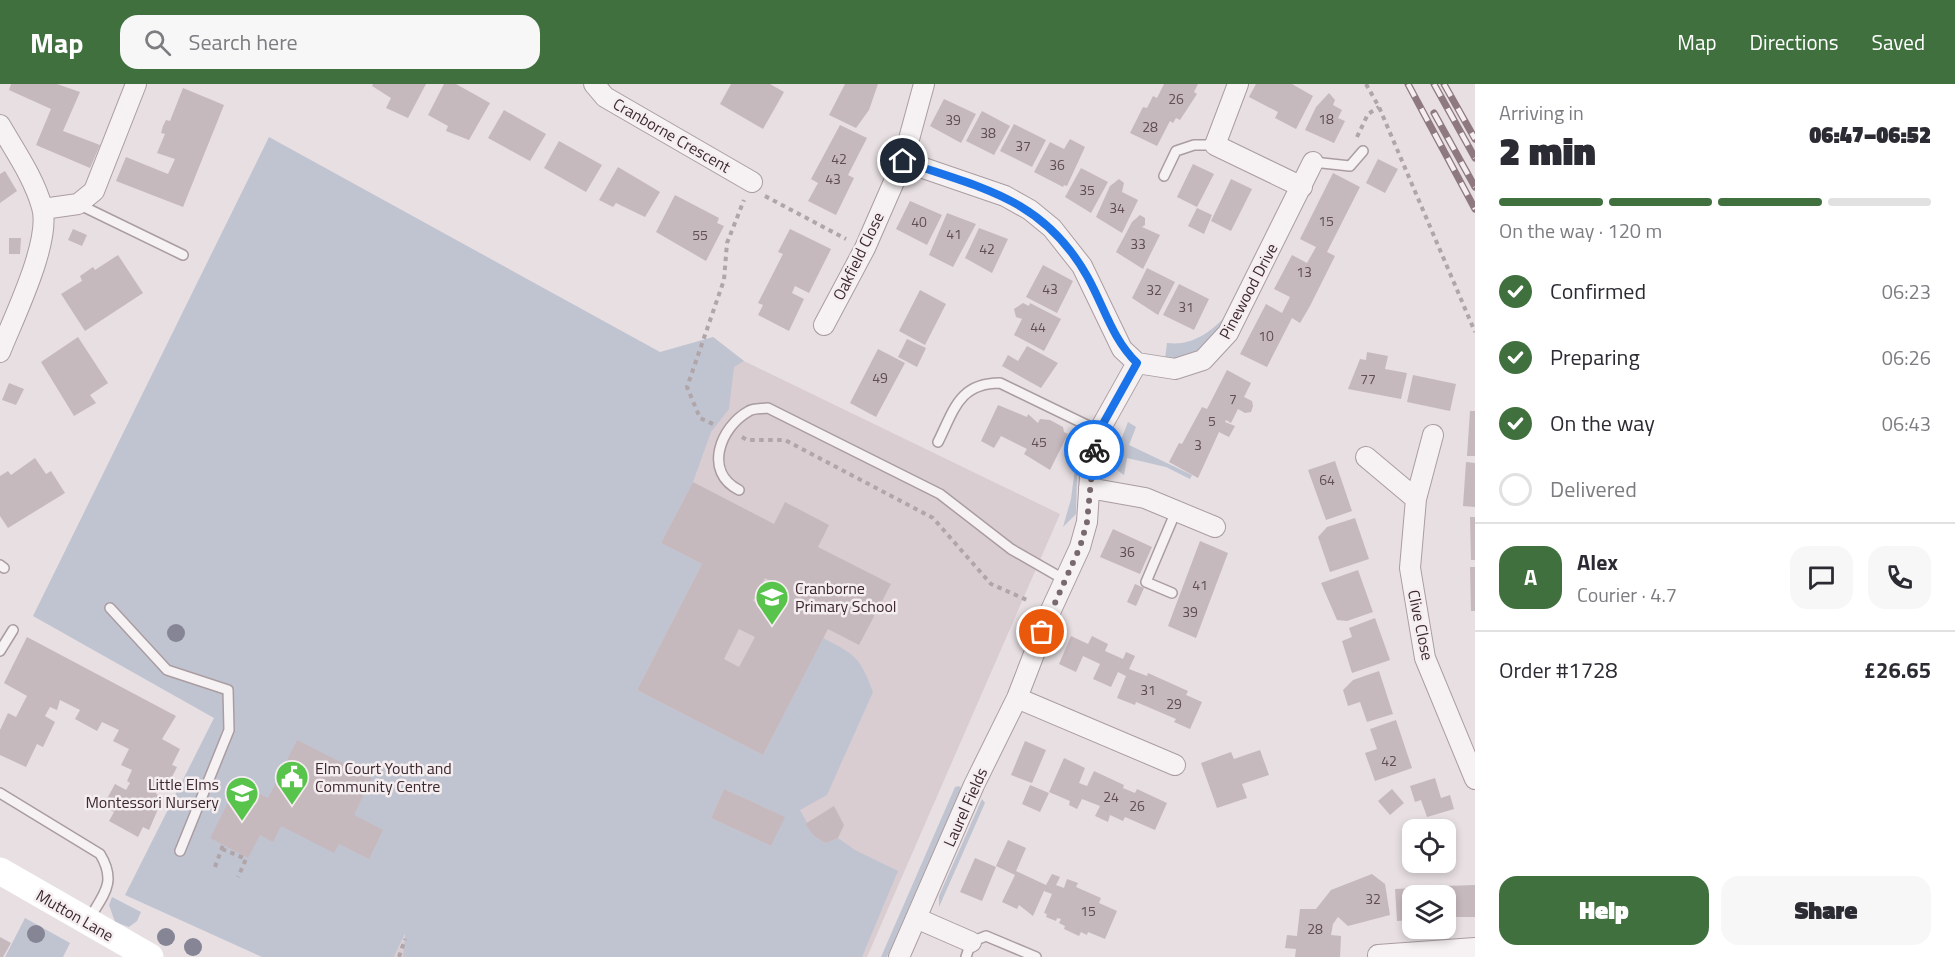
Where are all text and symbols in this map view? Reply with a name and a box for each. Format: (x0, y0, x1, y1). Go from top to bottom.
search box (120, 15, 540, 69)
text: Map (30, 21, 84, 64)
text: Search here (189, 25, 298, 59)
icon: search (141, 26, 174, 59)
text: Map (1677, 26, 1717, 58)
text: Directions (1750, 26, 1839, 58)
text: Saved (1872, 26, 1925, 58)
house number: 26 (1168, 88, 1184, 109)
street label: Cranborne Crescent (609, 92, 735, 179)
text: Arriving in (1499, 97, 1584, 128)
house number: 18 (1318, 108, 1334, 129)
house number: 39 (945, 109, 961, 130)
house number: 28 (1142, 116, 1158, 137)
text: 06:47–06:52 (1809, 118, 1931, 152)
text: 2 min (1499, 121, 1596, 180)
house number: 38 (980, 122, 996, 143)
pin (877, 135, 928, 186)
house number: 37 (1015, 135, 1031, 156)
icon: home (886, 144, 919, 177)
house number: 42 (831, 148, 847, 169)
house number: 36 (1049, 154, 1065, 175)
house number: 43 (825, 168, 841, 189)
house number: 35 (1079, 179, 1095, 200)
house number: 34 (1109, 197, 1125, 218)
street label: Oakfield Close (826, 208, 890, 304)
house number: 15 (1318, 210, 1334, 231)
house number: 40 (911, 211, 927, 232)
text: On the way · 120 m (1499, 215, 1662, 246)
house number: 41 (946, 223, 962, 244)
house number: 55 (692, 224, 708, 245)
house number: 33 (1130, 233, 1146, 254)
house number: 42 (979, 238, 995, 259)
street label: Pinewood Drive (1213, 239, 1283, 343)
house number: 13 (1296, 261, 1312, 282)
text: Confirmed (1550, 274, 1646, 308)
icon: check (1499, 275, 1532, 308)
text: 06:23 (1882, 276, 1931, 307)
house number: 43 (1042, 278, 1058, 299)
house number: 32 (1146, 279, 1162, 300)
house number: 31 (1178, 296, 1194, 317)
house number: 44 (1030, 316, 1046, 337)
house number: 10 (1258, 325, 1274, 346)
text: Preparing (1550, 340, 1640, 374)
icon: check (1499, 341, 1532, 374)
text: 06:26 (1882, 342, 1931, 373)
house number: 49 (872, 367, 888, 388)
house number: 77 (1360, 368, 1376, 389)
house number: 7 (1229, 388, 1237, 409)
text: On the way (1550, 406, 1655, 440)
icon: check (1499, 407, 1532, 440)
text: 06:43 (1882, 408, 1931, 439)
house number: 5 (1208, 410, 1216, 431)
courier (1064, 420, 1124, 480)
house number: 45 (1031, 431, 1047, 452)
icon: bike (1078, 434, 1111, 467)
house number: 3 (1194, 434, 1202, 455)
house number: 64 (1319, 469, 1335, 490)
text: Delivered (1550, 472, 1637, 506)
house number: 36 (1119, 541, 1135, 562)
text: Alex (1577, 545, 1618, 579)
button: chat (1790, 546, 1853, 609)
button: phone (1868, 546, 1931, 609)
text: A (1524, 560, 1537, 594)
house number: 41 (1192, 574, 1208, 595)
place label: Cranborne Primary School (795, 576, 897, 618)
school or university icon: Cranborne Primary School (754, 579, 790, 626)
text: Courier · 4.7 (1577, 579, 1677, 610)
street label: Clive Close (1402, 588, 1440, 662)
house number: 39 (1182, 601, 1198, 622)
pin (1016, 606, 1067, 657)
icon: bag (1025, 615, 1058, 648)
text: Order #1728 (1499, 653, 1618, 687)
text: £26.65 (1864, 653, 1931, 687)
house number: 31 (1140, 679, 1156, 700)
house number: 29 (1166, 693, 1182, 714)
house number: 42 (1381, 750, 1397, 771)
place label: Elm Court Youth and Community Centre (315, 756, 452, 798)
public building icon: Elm Court Youth and Community Centre (274, 759, 310, 806)
street label: Laurel Fields (937, 764, 993, 850)
place label: Little Elms Montessori Nursery (85, 772, 219, 814)
school or university icon: Little Elms Montessori Nursery (224, 775, 260, 822)
house number: 24 (1103, 786, 1119, 807)
house number: 26 (1129, 795, 1145, 816)
map controls (1402, 819, 1456, 939)
button: locate (1402, 819, 1456, 873)
button: Help (1499, 876, 1709, 945)
button: Share (1721, 876, 1931, 945)
street label: Mutton Lane (32, 883, 118, 947)
button: layers (1402, 885, 1456, 939)
house number: 32 (1365, 888, 1381, 909)
house number: 15 (1080, 900, 1096, 921)
house number: 28 (1307, 918, 1323, 939)

